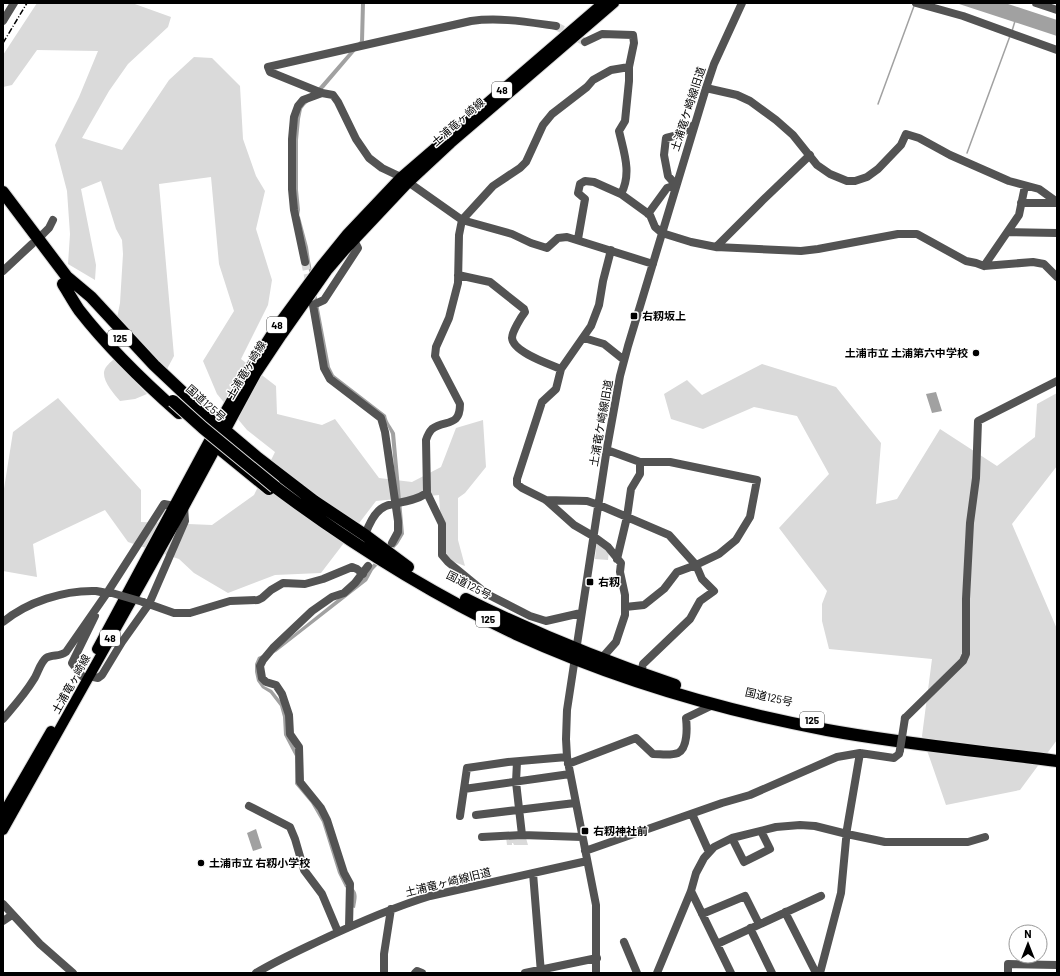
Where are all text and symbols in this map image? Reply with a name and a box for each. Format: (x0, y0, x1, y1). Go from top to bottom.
street label: 土浦竜ケ崎線旧道 (668, 65, 707, 153)
road number: 48 (492, 82, 512, 98)
street label: 土浦竜ヶ崎線 (429, 95, 487, 148)
place label: 右籾坂上 (642, 309, 686, 322)
marker: 右籾坂上 (629, 311, 639, 321)
road number: 48 (267, 317, 287, 333)
road number: 125 (108, 330, 132, 346)
street label: 土浦竜ヶ崎線 (223, 338, 268, 401)
place label: 土浦市立 土浦第六中学校 (845, 346, 968, 359)
marker: 土浦市立 土浦第六中学校 (971, 348, 981, 358)
street label: 土浦竜ケ崎線旧道 (586, 378, 615, 467)
street label: 国道125号 (184, 382, 229, 424)
street label: 国道125号 (445, 568, 494, 601)
place label: 右籾 (598, 575, 620, 588)
marker: 右籾 (585, 577, 595, 587)
road number: 125 (476, 611, 500, 627)
road number: 48 (100, 630, 120, 646)
street label: 土浦竜ヶ崎線 (49, 652, 92, 716)
street label: 国道125号 (744, 685, 794, 708)
road number: 125 (800, 712, 824, 728)
place label: 右籾神社前 (593, 824, 648, 837)
marker: 右籾神社前 (580, 826, 590, 836)
place label: 土浦市立 右籾小学校 (209, 856, 310, 869)
marker: 土浦市立 右籾小学校 (196, 858, 206, 868)
street label: 土浦竜ヶ崎線旧道 (404, 865, 492, 898)
north arrow (1008, 924, 1048, 964)
text: N (1024, 927, 1032, 940)

